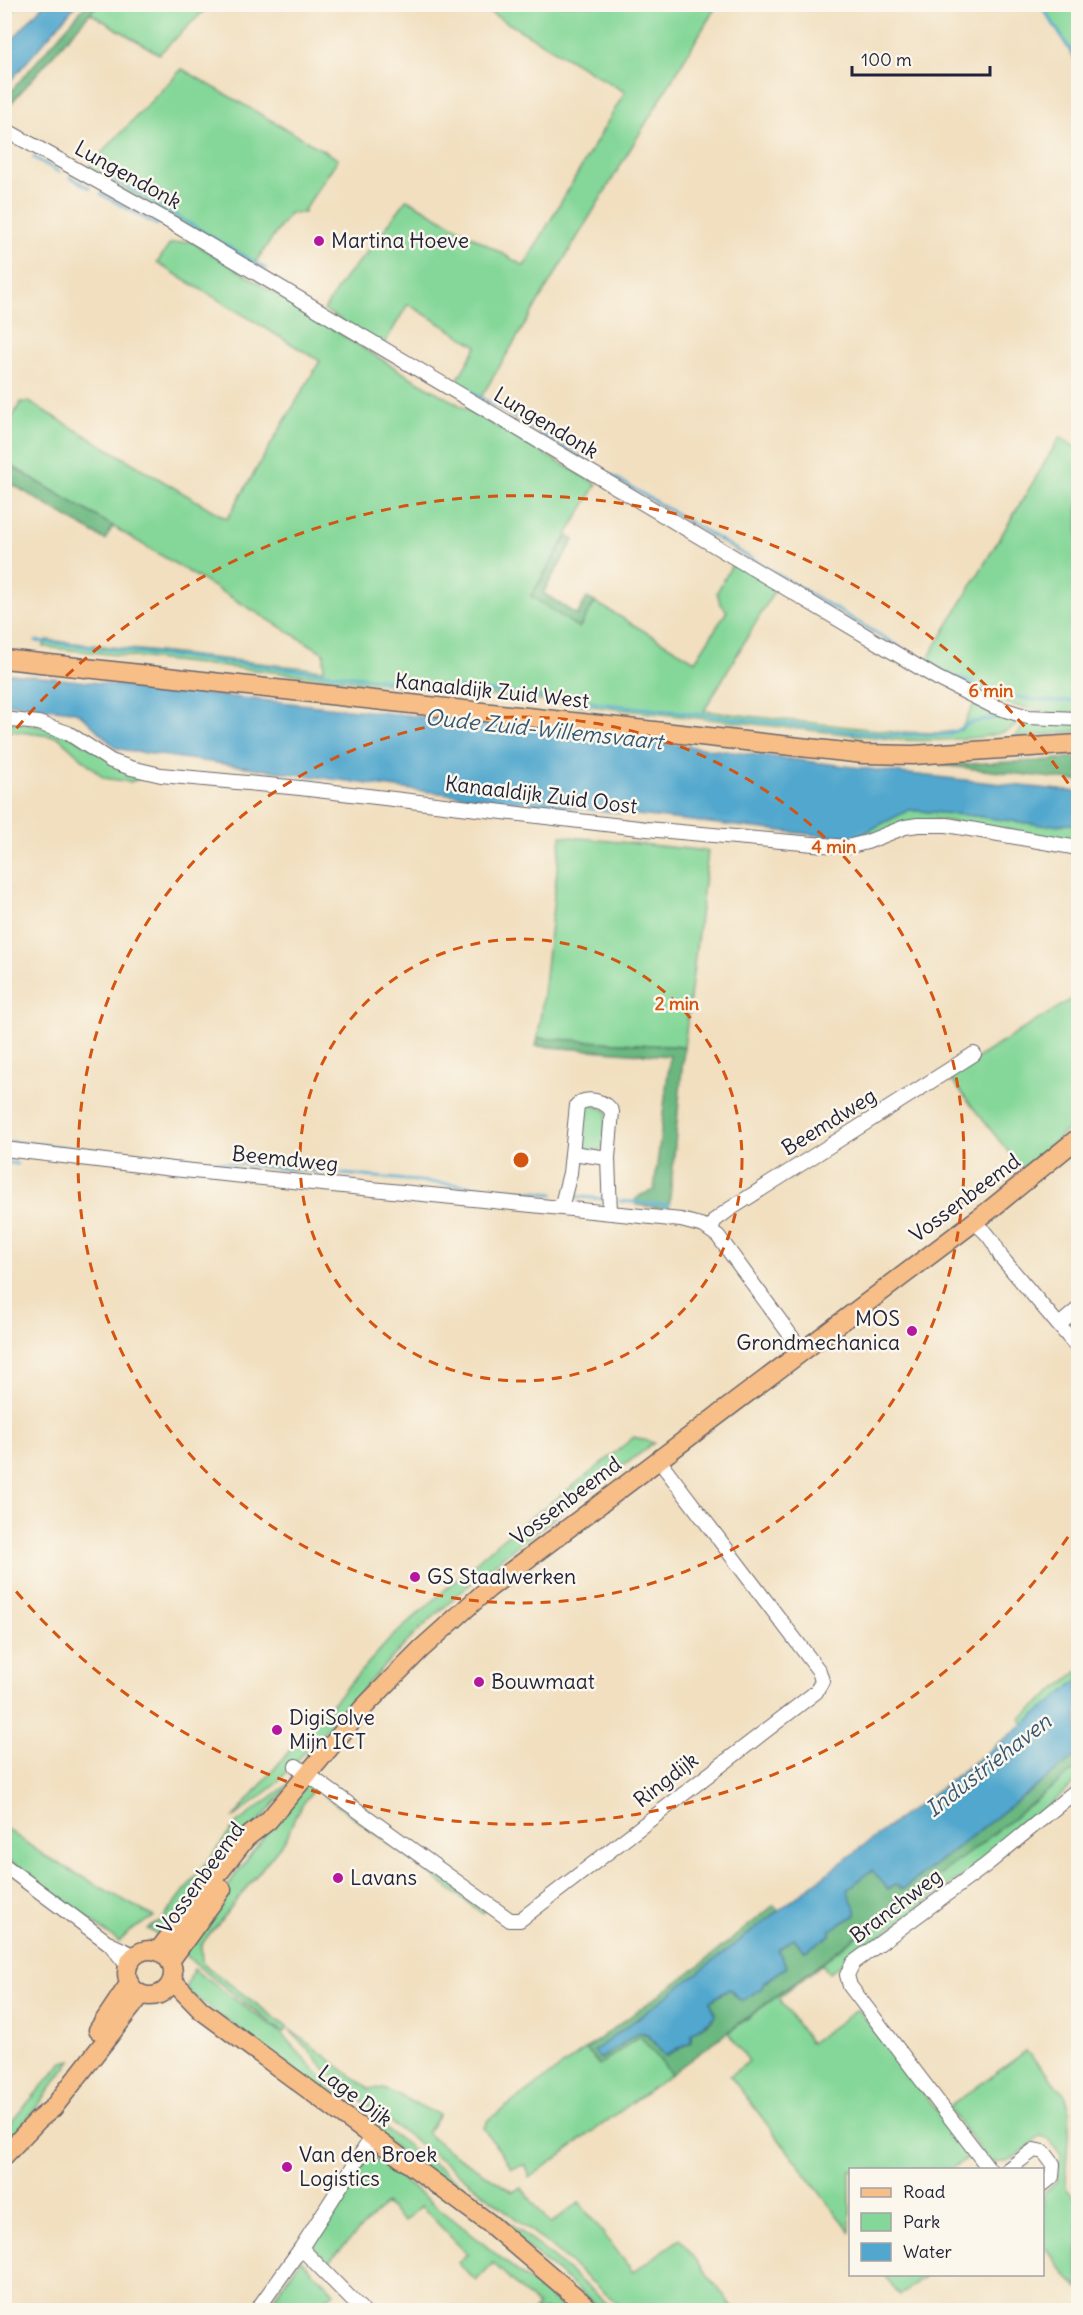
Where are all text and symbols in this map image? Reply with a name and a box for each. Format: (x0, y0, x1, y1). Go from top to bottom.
scale bar (852, 39, 990, 77)
text: 100 m (861, 48, 912, 71)
street label: Lungendonk (70, 134, 186, 215)
place label: Martina Hoeve (331, 227, 469, 254)
marker: Martina Hoeve (312, 234, 326, 248)
street label: Lungendonk (489, 381, 604, 464)
street label: Kanaaldijk Zuid West (394, 667, 590, 714)
text: 6 min (969, 679, 1014, 702)
water label: Oude Zuid-Willemsvaart (424, 703, 667, 756)
street label: Kanaaldijk Zuid Oost (443, 769, 639, 820)
text: 4 min (812, 835, 857, 858)
text: 2 min (655, 992, 700, 1015)
street label: Beemdweg (776, 1082, 881, 1161)
street label: Beemdweg (231, 1139, 340, 1178)
street label: Vossenbeemd (904, 1147, 1025, 1248)
centre of rings (511, 1150, 531, 1170)
place label: MOS Grondmechanica (736, 1305, 900, 1356)
marker: MOS Grondmechanica (905, 1324, 919, 1338)
street label: Vossenbeemd (505, 1450, 626, 1551)
place label: GS Staalwerken (427, 1563, 576, 1590)
marker: GS Staalwerken (408, 1570, 422, 1584)
place label: Bouwmaat (491, 1668, 595, 1695)
marker: Bouwmaat (472, 1675, 486, 1689)
place label: DigiSolve Mijn ICT (289, 1704, 375, 1755)
water label: Industriehaven (920, 1707, 1057, 1823)
marker: DigiSolve Mijn ICT (270, 1723, 284, 1737)
street label: Ringdijk (628, 1746, 703, 1813)
street label: Vossenbeemd (151, 1816, 250, 1939)
street label: Branchweg (844, 1862, 947, 1949)
place label: Lavans (350, 1864, 417, 1891)
marker: Lavans (331, 1871, 345, 1885)
street label: Lage Dijk (313, 2059, 398, 2132)
place label: Van den Broek Logistics (299, 2141, 437, 2192)
marker: Van den Broek Logistics (280, 2160, 294, 2174)
legend (849, 2168, 1044, 2276)
text: Road (903, 2180, 946, 2203)
text: Park (903, 2210, 940, 2233)
text: Water (903, 2240, 953, 2263)

